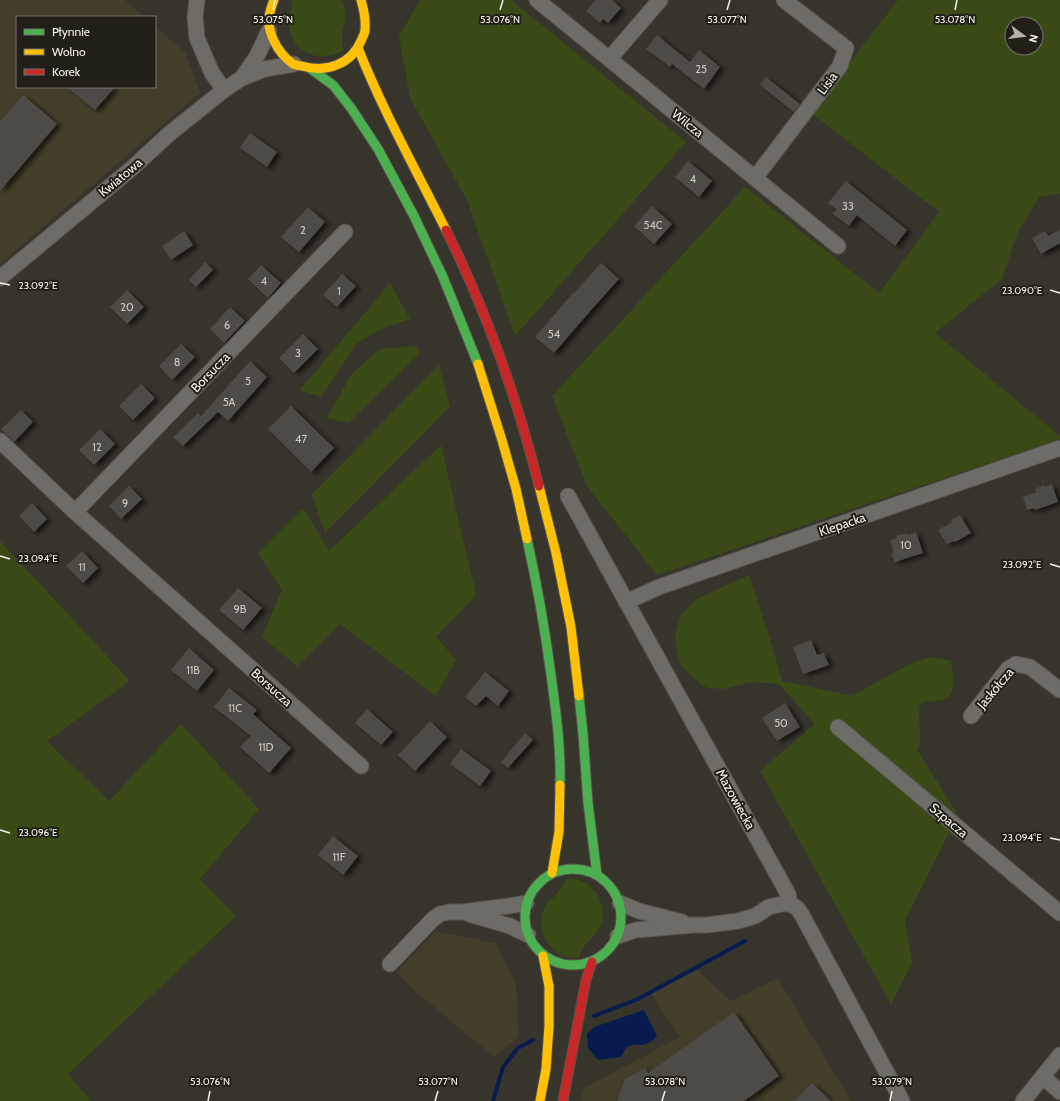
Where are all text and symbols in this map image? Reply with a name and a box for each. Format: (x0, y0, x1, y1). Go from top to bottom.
text: 53.075°N (253, 13, 293, 26)
text: 53.076°N (480, 13, 520, 26)
text: 53.077°N (707, 13, 747, 26)
text: 53.078°N (935, 13, 975, 26)
legend (16, 16, 156, 88)
north arrow (1004, 16, 1044, 56)
text: Płynnie (52, 24, 90, 39)
text: N (1026, 33, 1041, 44)
text: Wolno (52, 44, 86, 59)
house number: 25 (695, 62, 707, 76)
text: Korek (52, 64, 81, 79)
street label: Lisia (813, 68, 841, 97)
street label: Wilcza (669, 105, 708, 141)
street label: Kwiatowa (95, 154, 146, 200)
house number: 4 (690, 172, 697, 186)
house number: 33 (842, 199, 854, 213)
house number: 54C (643, 218, 663, 232)
house number: 2 (300, 223, 306, 237)
house number: 4 (261, 274, 268, 288)
text: 23.092°E (19, 279, 58, 292)
house number: 1 (337, 284, 341, 298)
text: 23.090°E (1002, 284, 1043, 297)
house number: 20 (120, 300, 134, 314)
house number: 6 (224, 318, 230, 332)
house number: 54 (548, 327, 561, 341)
house number: 3 (295, 346, 301, 360)
street label: Borsucza (187, 348, 233, 395)
house number: 8 (174, 355, 180, 369)
house number: 5 (245, 374, 251, 388)
house number: 5A (223, 395, 236, 409)
house number: 47 (295, 432, 307, 446)
house number: 12 (92, 440, 102, 454)
house number: 9 (122, 496, 128, 510)
street label: Klepacka (817, 508, 868, 539)
house number: 10 (900, 538, 912, 552)
text: 23.094°E (18, 552, 58, 565)
text: 23.092°E (1003, 558, 1042, 571)
house number: 11 (78, 560, 86, 574)
house number: 9B (234, 602, 247, 616)
house number: 11B (186, 663, 200, 677)
street label: Borsucza (248, 664, 296, 710)
street label: Jaskółcza (973, 664, 1017, 713)
house number: 11C (228, 701, 242, 715)
house number: 50 (774, 716, 788, 730)
house number: 11D (258, 740, 274, 754)
street label: Mazowiecka (713, 766, 759, 833)
street label: Szpacza (927, 799, 972, 841)
text: 23.096°E (18, 826, 58, 839)
text: 23.094°E (1002, 831, 1042, 844)
house number: 11F (333, 850, 346, 864)
text: 53.076°N (190, 1075, 230, 1088)
text: 53.077°N (418, 1075, 458, 1088)
text: 53.078°N (645, 1075, 685, 1088)
text: 53.079°N (872, 1075, 912, 1088)

